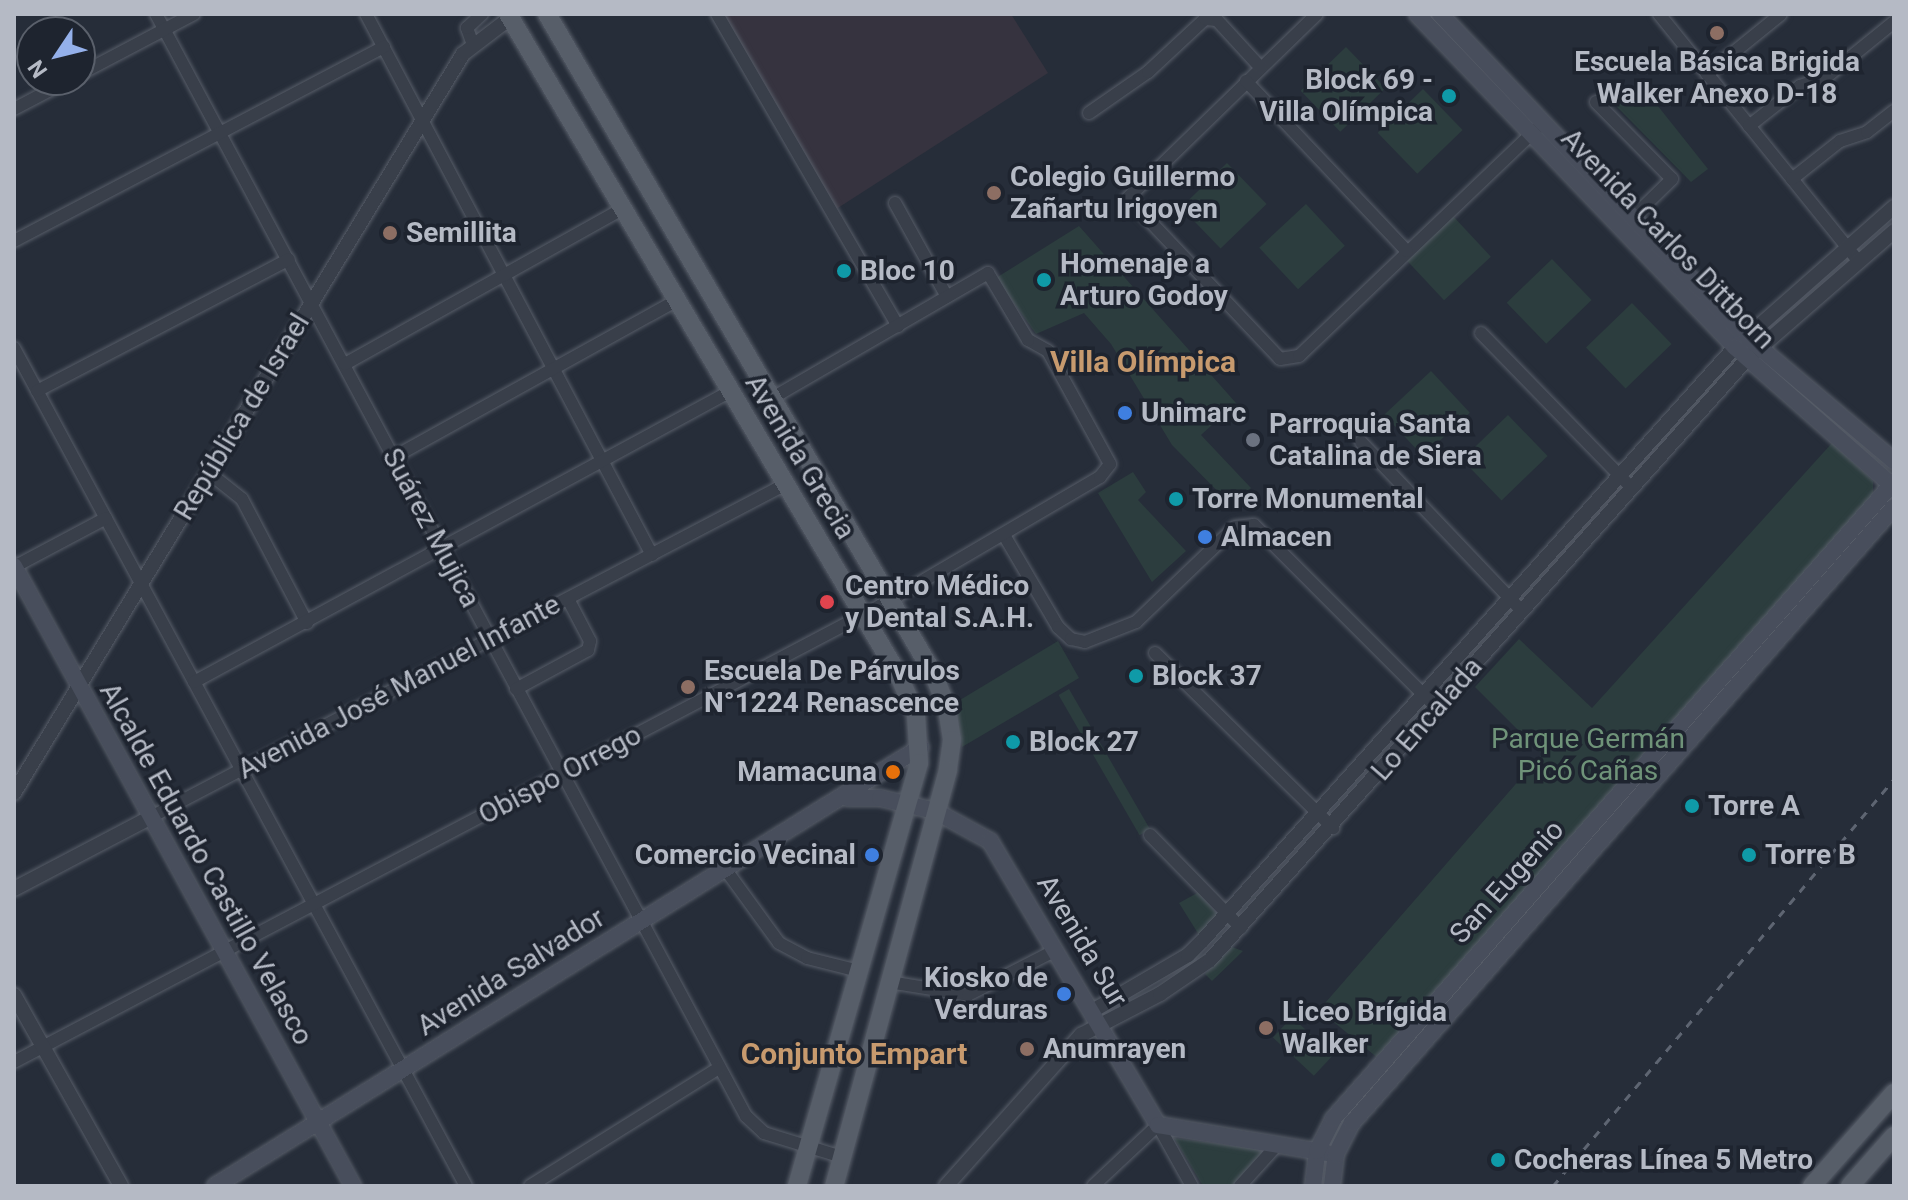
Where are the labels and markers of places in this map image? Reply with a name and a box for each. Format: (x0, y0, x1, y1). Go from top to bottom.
marker: Escuela Básica Brigida Walker Anexo D-18 (1708, 24, 1726, 42)
place label: Escuela Básica Brigida Walker Anexo D-18 (1574, 45, 1860, 111)
place label: Block 69 - Villa Olímpica (1259, 63, 1433, 129)
marker: Block 69 - Villa Olímpica (1440, 87, 1458, 105)
place label: Colegio Guillermo Zañartu Irigoyen (1010, 160, 1235, 226)
marker: Colegio Guillermo Zañartu Irigoyen (985, 184, 1003, 202)
place label: Semillita (406, 216, 517, 250)
marker: Semillita (381, 224, 399, 242)
place label: Homenaje a Arturo Godoy (1060, 247, 1228, 313)
place label: Bloc 10 (860, 254, 955, 288)
marker: Bloc 10 (835, 262, 853, 280)
marker: Homenaje a Arturo Godoy (1035, 271, 1053, 289)
place label: Unimarc (1141, 396, 1246, 430)
marker: Unimarc (1116, 404, 1134, 422)
place label: Parroquia Santa Catalina de Siera (1269, 407, 1482, 473)
marker: Parroquia Santa Catalina de Siera (1244, 431, 1262, 449)
place label: Torre Monumental (1192, 482, 1424, 516)
marker: Torre Monumental (1167, 490, 1185, 508)
place label: Almacen (1221, 520, 1332, 554)
marker: Almacen (1196, 528, 1214, 546)
place label: Centro Médico y Dental S.A.H. (845, 569, 1034, 635)
marker: Centro Médico y Dental S.A.H. (816, 591, 838, 613)
place label: Escuela De Párvulos N°1224 Renascence (704, 654, 960, 720)
place label: Block 37 (1152, 659, 1262, 693)
marker: Block 37 (1127, 667, 1145, 685)
marker: Escuela De Párvulos N°1224 Renascence (679, 678, 697, 696)
place label: Block 27 (1029, 725, 1139, 759)
marker: Block 27 (1004, 733, 1022, 751)
place label: Mamacuna (737, 755, 877, 789)
marker: Mamacuna (884, 763, 902, 781)
place label: Torre A (1708, 789, 1800, 823)
marker: Torre A (1683, 797, 1701, 815)
place label: Comercio Vecinal (635, 838, 856, 872)
place label: Torre B (1765, 838, 1856, 872)
marker: Comercio Vecinal (863, 846, 881, 864)
marker: Torre B (1740, 846, 1758, 864)
place label: Kiosko de Verduras (924, 961, 1048, 1027)
marker: Kiosko de Verduras (1055, 985, 1073, 1003)
place label: Liceo Brígida Walker (1282, 995, 1447, 1061)
marker: Liceo Brígida Walker (1257, 1019, 1275, 1037)
place label: Anumrayen (1043, 1032, 1186, 1066)
marker: Anumrayen (1018, 1040, 1036, 1058)
place label: Cocheras Línea 5 Metro (1514, 1143, 1813, 1177)
marker: Cocheras Línea 5 Metro (1489, 1151, 1507, 1169)

